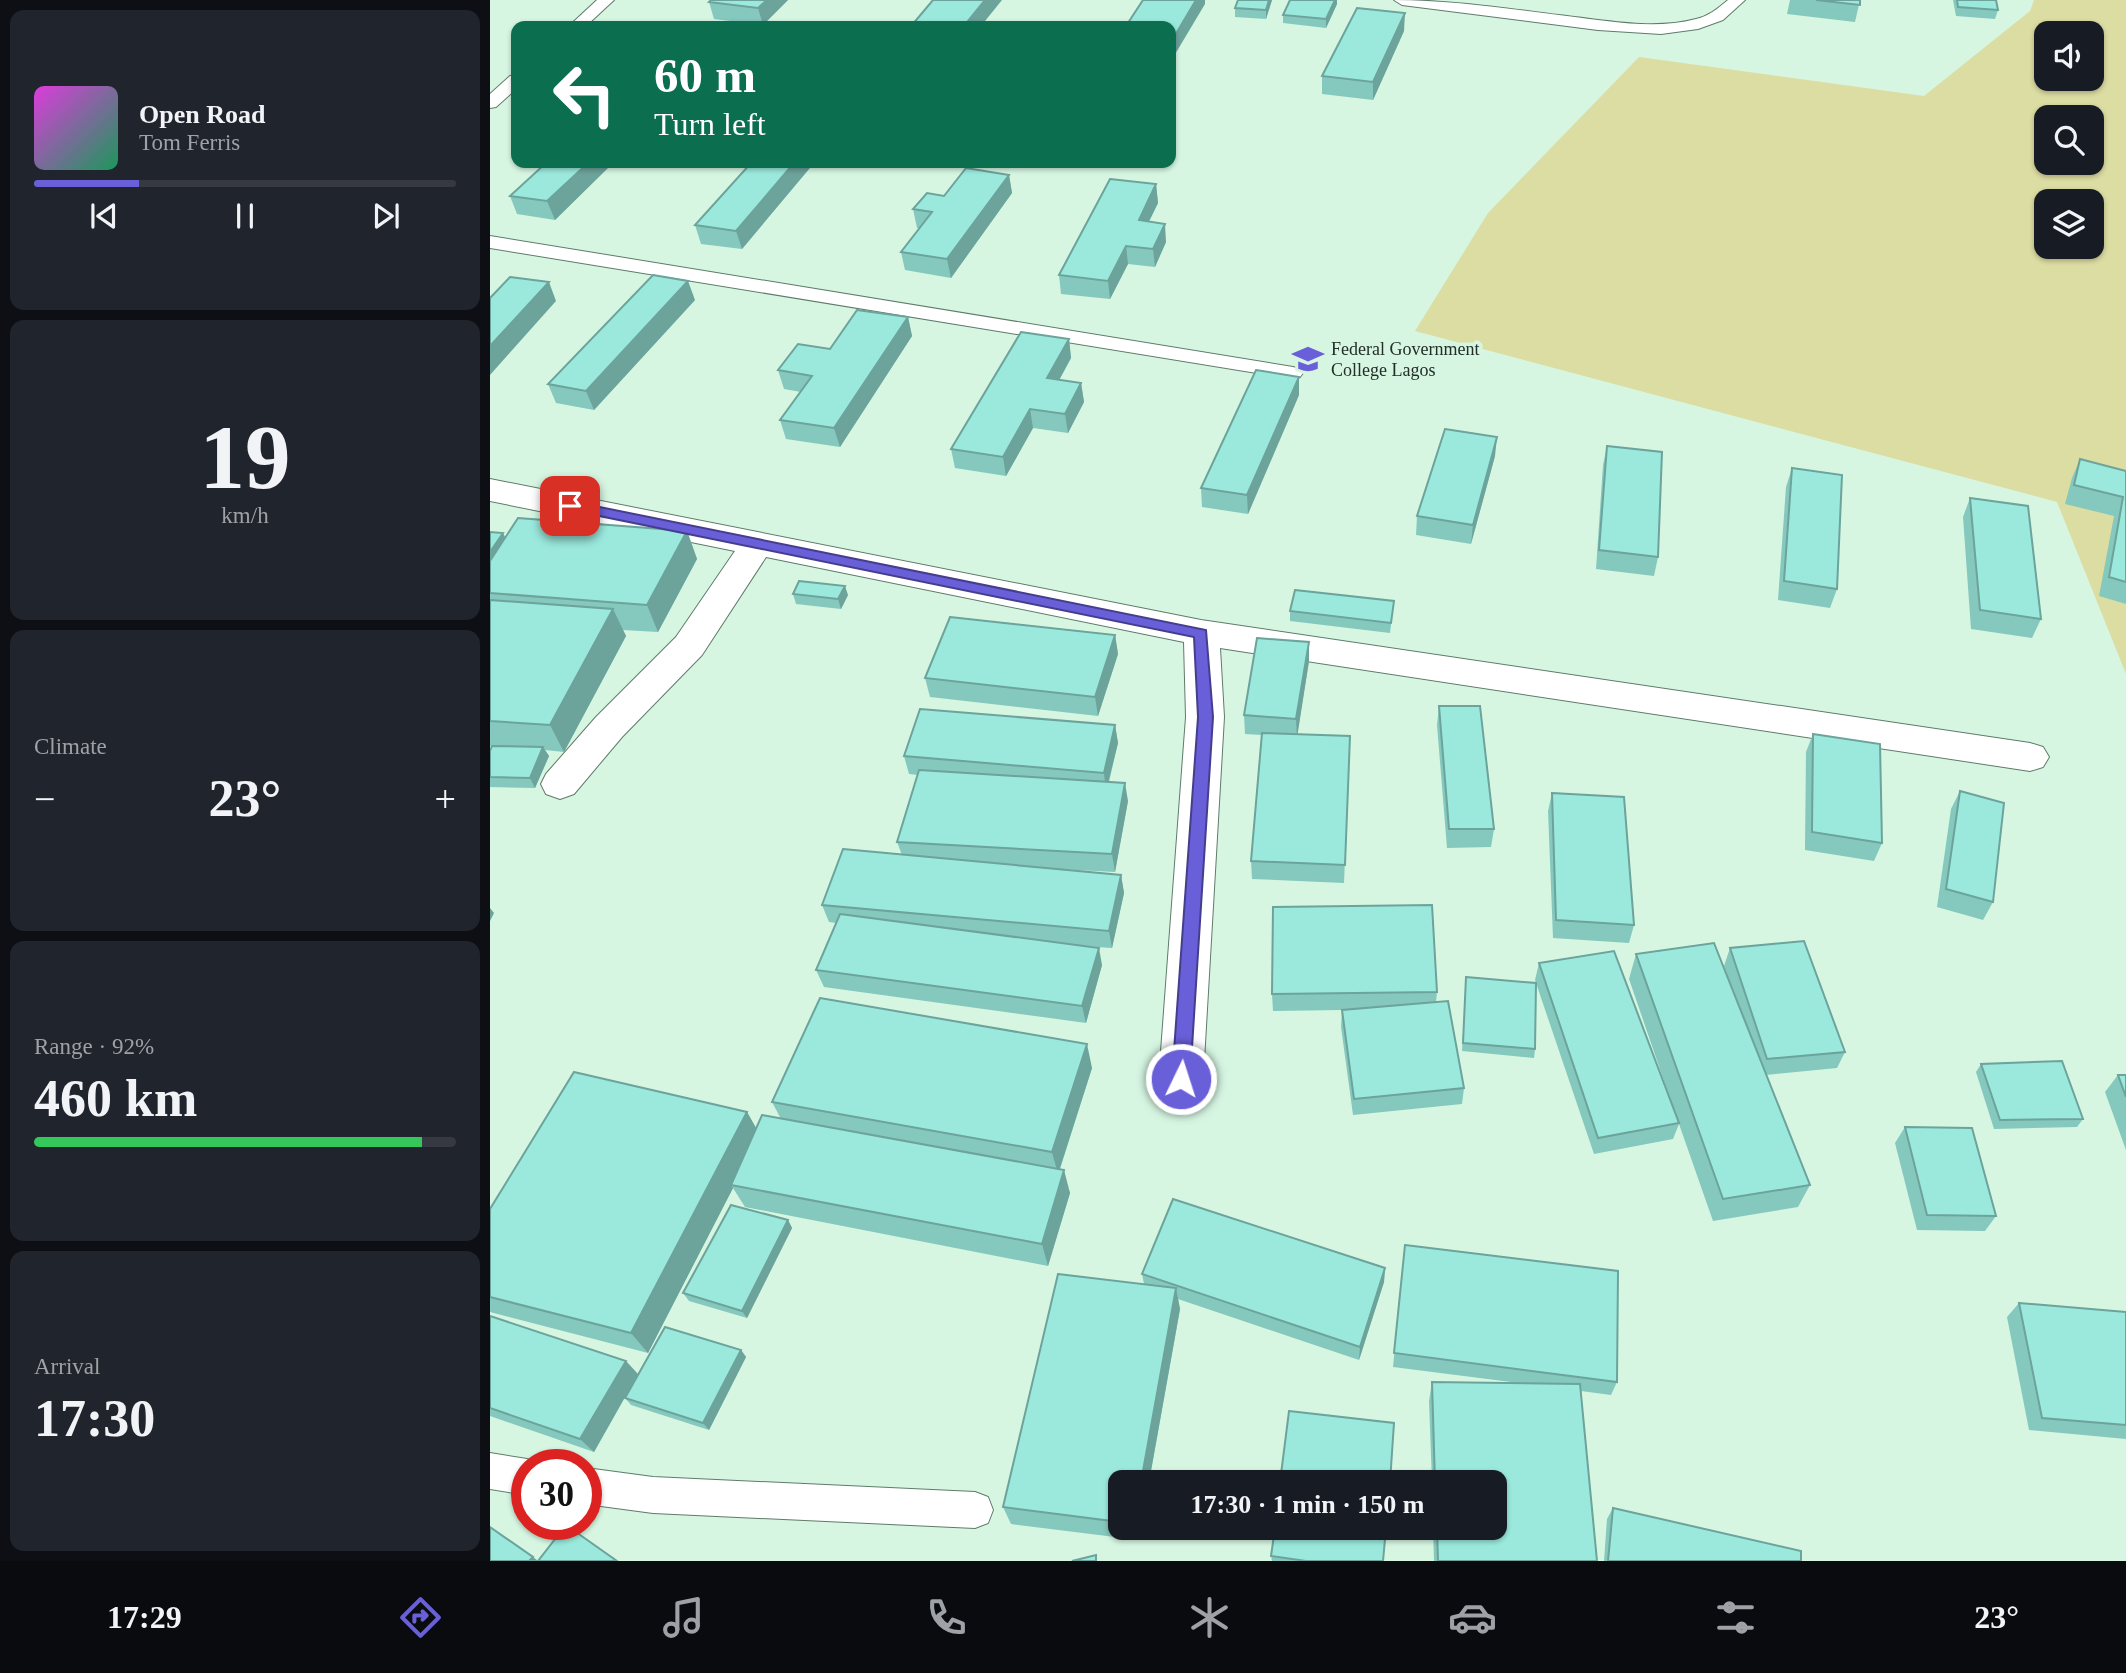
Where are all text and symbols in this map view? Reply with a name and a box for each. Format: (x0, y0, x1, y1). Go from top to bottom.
map controls (2034, 21, 2104, 259)
button: sound (2034, 21, 2104, 91)
text: 60 m (654, 48, 756, 103)
icon: left (539, 49, 630, 140)
text: Open Road (139, 100, 265, 129)
button: search (2034, 105, 2104, 175)
text: Turn left (654, 106, 766, 142)
text: Tom Ferris (139, 130, 240, 155)
button: layers (2034, 189, 2104, 259)
icon: previous (85, 197, 123, 235)
icon: pause (226, 197, 264, 235)
icon: next (367, 197, 405, 235)
place label: Federal Government College Lagos (1331, 339, 1479, 380)
school or university icon: Federal Government College Lagos (1291, 342, 1325, 376)
text: 19 (200, 407, 291, 508)
pin (540, 476, 600, 536)
icon: arrive (551, 487, 589, 525)
text: km/h (221, 503, 269, 528)
text: Climate (34, 734, 107, 759)
text: 23° (209, 770, 281, 827)
text: − (34, 778, 55, 820)
text: + (435, 778, 456, 820)
text: Range · 92% (34, 1034, 154, 1059)
position arrow (1144, 1042, 1218, 1116)
text: 460 km (34, 1070, 197, 1127)
text: Arrival (34, 1354, 100, 1379)
text: 17:30 (34, 1390, 155, 1447)
speed limit sign: 30 (511, 1449, 602, 1540)
text: 17:30 · 1 min · 150 m (1191, 1490, 1425, 1519)
icon: directions (396, 1593, 445, 1642)
icon: music (659, 1593, 708, 1642)
icon: phone (922, 1593, 971, 1642)
icon: climate (1185, 1593, 1234, 1642)
icon: car (1448, 1593, 1497, 1642)
icon: filters (1711, 1593, 1760, 1642)
text: 17:29 (107, 1599, 182, 1635)
text: 23° (1974, 1599, 2019, 1635)

